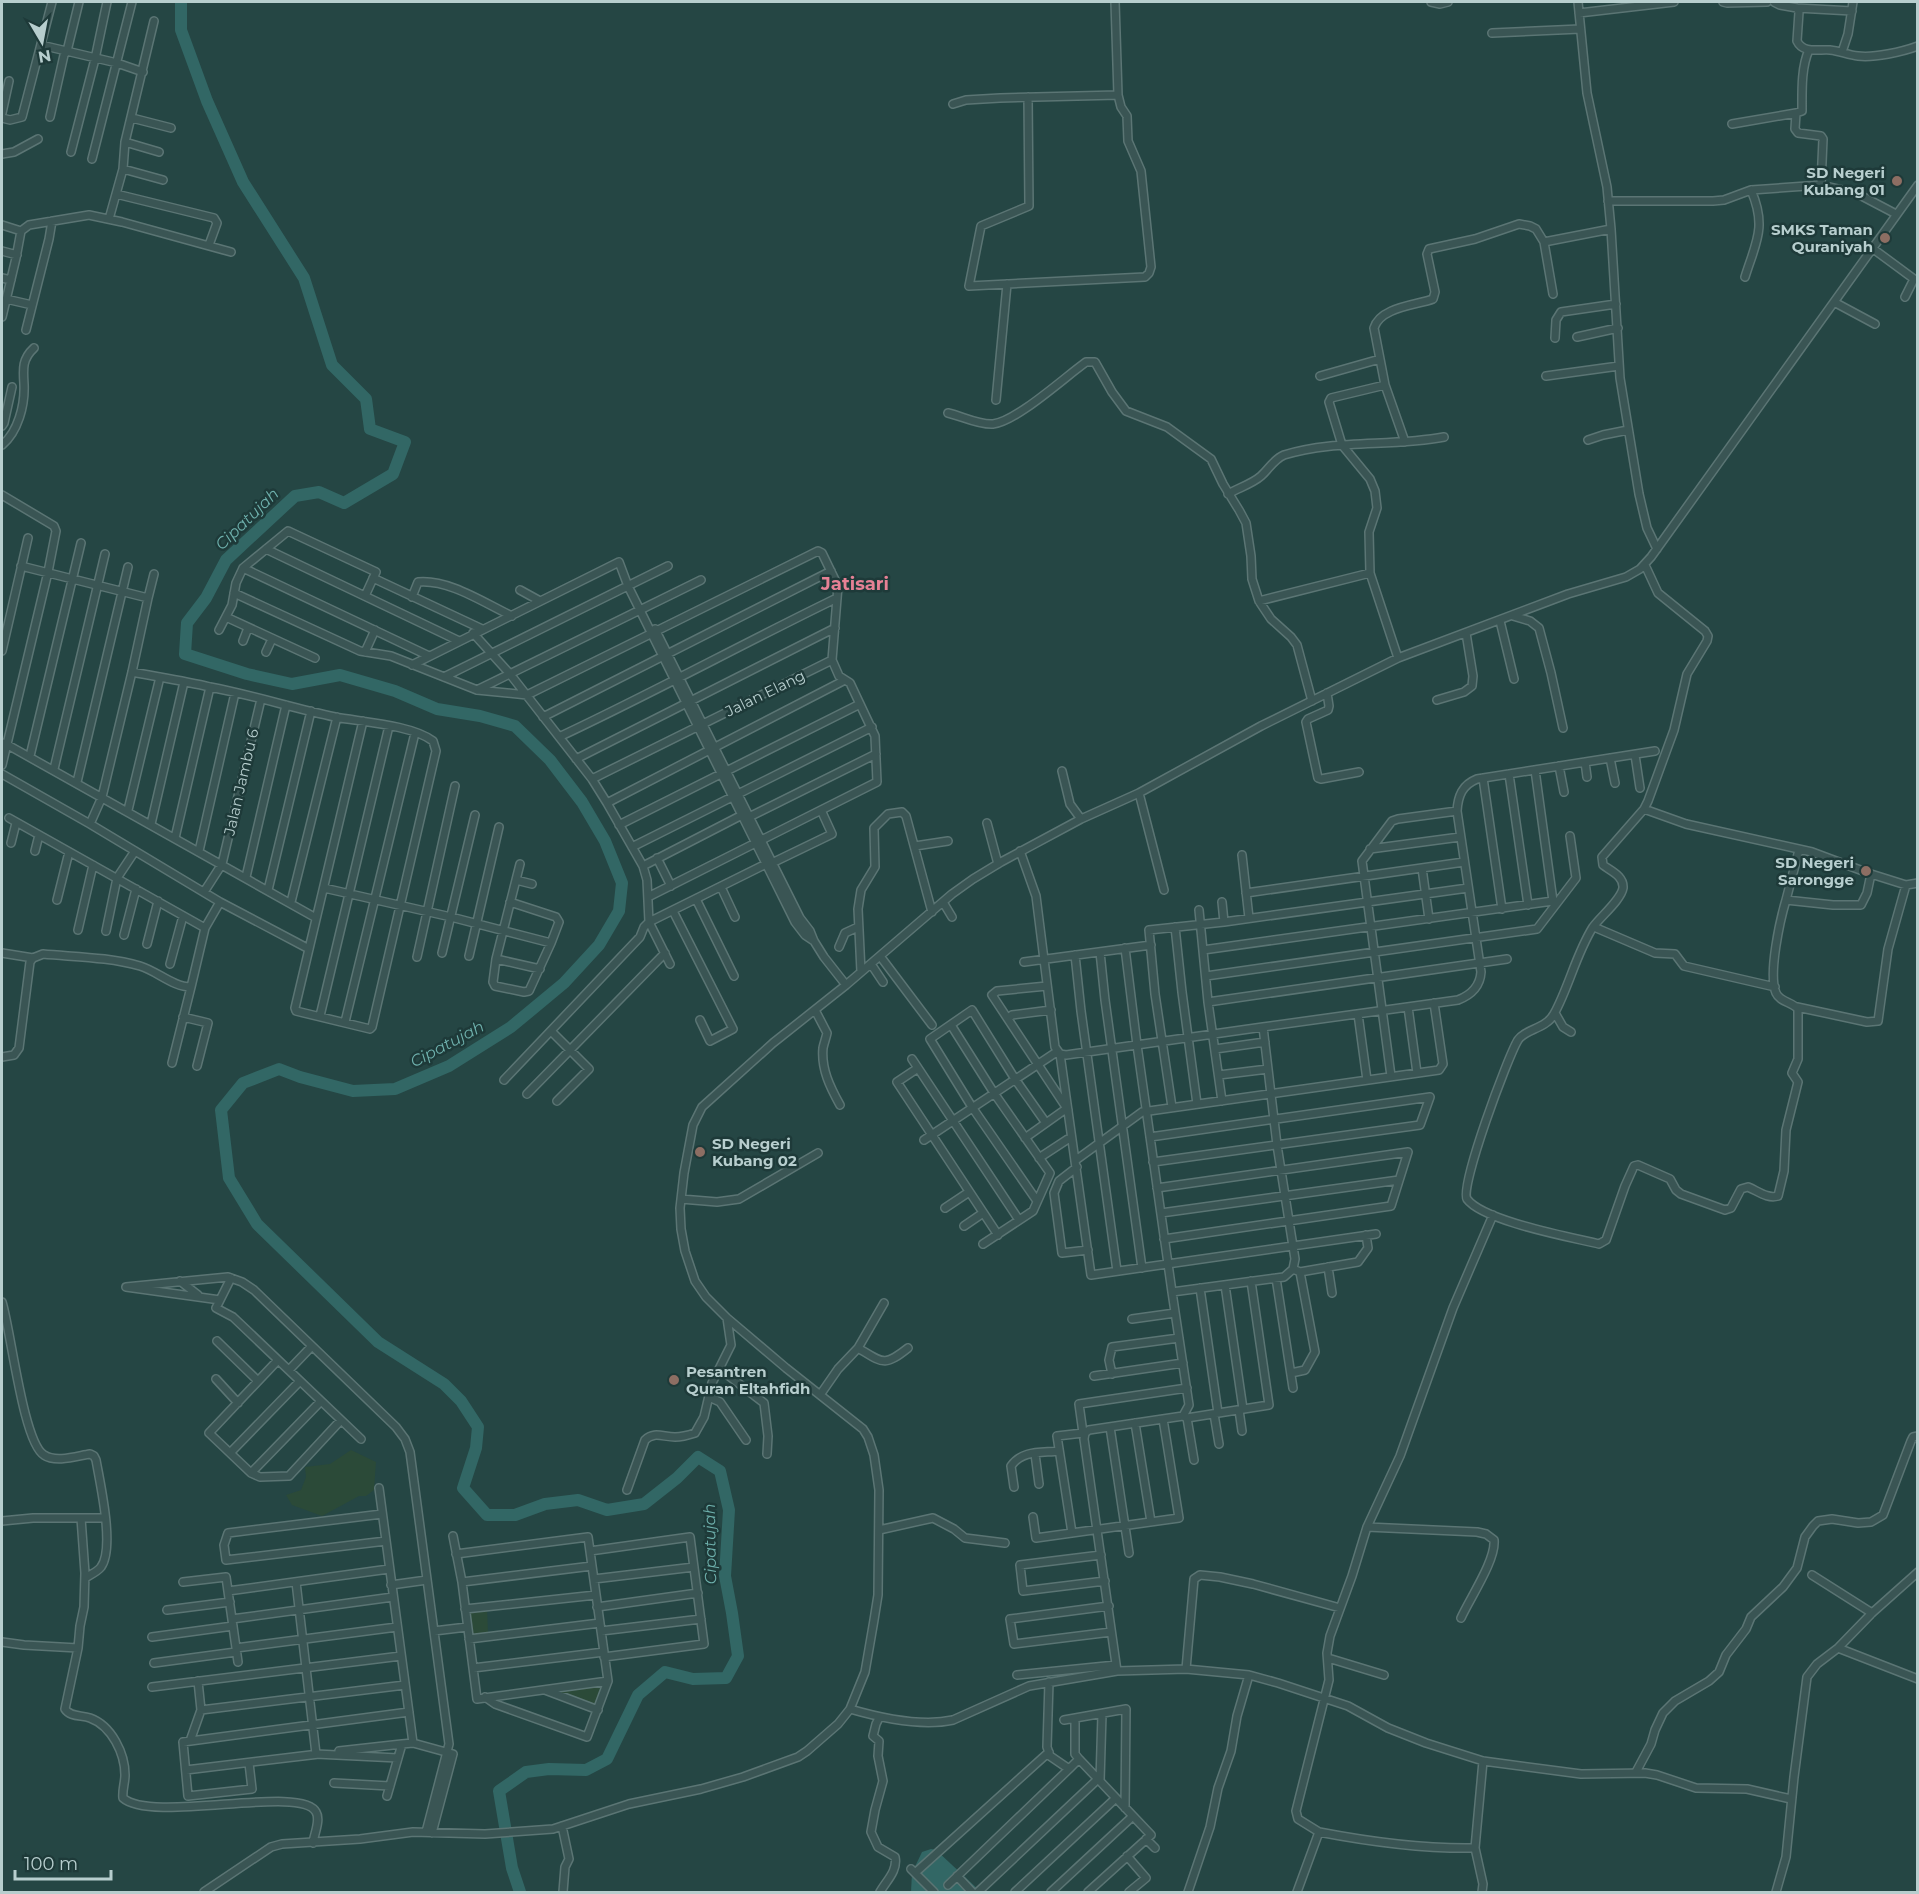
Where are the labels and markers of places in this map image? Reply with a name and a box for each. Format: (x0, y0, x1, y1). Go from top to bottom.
place label: SD Negeri Kubang 01 (1803, 163, 1885, 199)
marker: SD Negeri Kubang 01 (1890, 174, 1904, 188)
place label: SMKS Taman Quraniyah (1771, 220, 1873, 256)
marker: SMKS Taman Quraniyah (1878, 231, 1892, 245)
place label: SD Negeri Sarongge (1775, 853, 1854, 889)
marker: SD Negeri Sarongge (1859, 864, 1873, 878)
place label: SD Negeri Kubang 02 (712, 1134, 797, 1170)
marker: SD Negeri Kubang 02 (693, 1145, 707, 1159)
place label: Pesantren Quran Eltahfidh (686, 1362, 810, 1398)
marker: Pesantren Quran Eltahfidh (667, 1373, 681, 1387)

